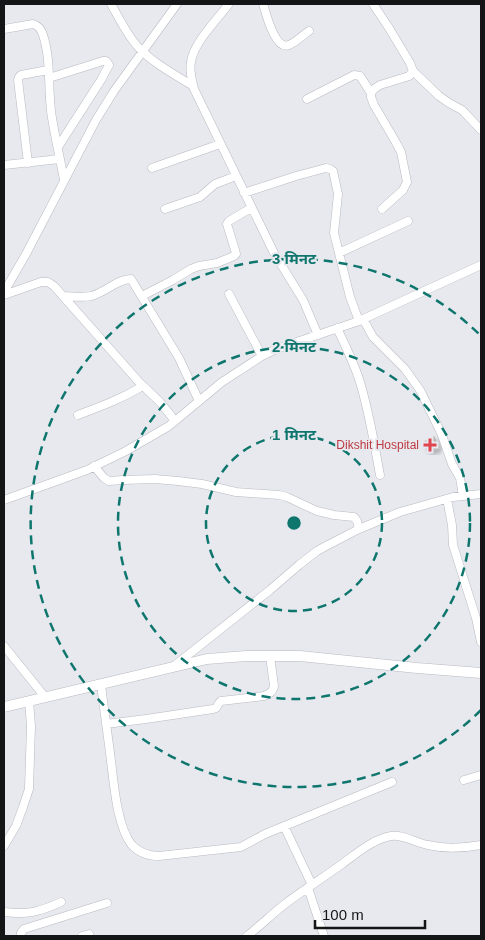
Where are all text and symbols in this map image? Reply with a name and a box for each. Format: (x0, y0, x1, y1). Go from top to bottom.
text: 3 मिनट (272, 250, 317, 267)
text: 2 मिनट (272, 338, 317, 355)
text: 1 मिनट (272, 426, 317, 443)
place label: Dikshit Hospital (336, 438, 419, 452)
marker: Dikshit Hospital (423, 438, 437, 452)
centre of rings (285, 514, 303, 532)
scale bar (315, 898, 425, 930)
text: 100 m (322, 906, 364, 923)

